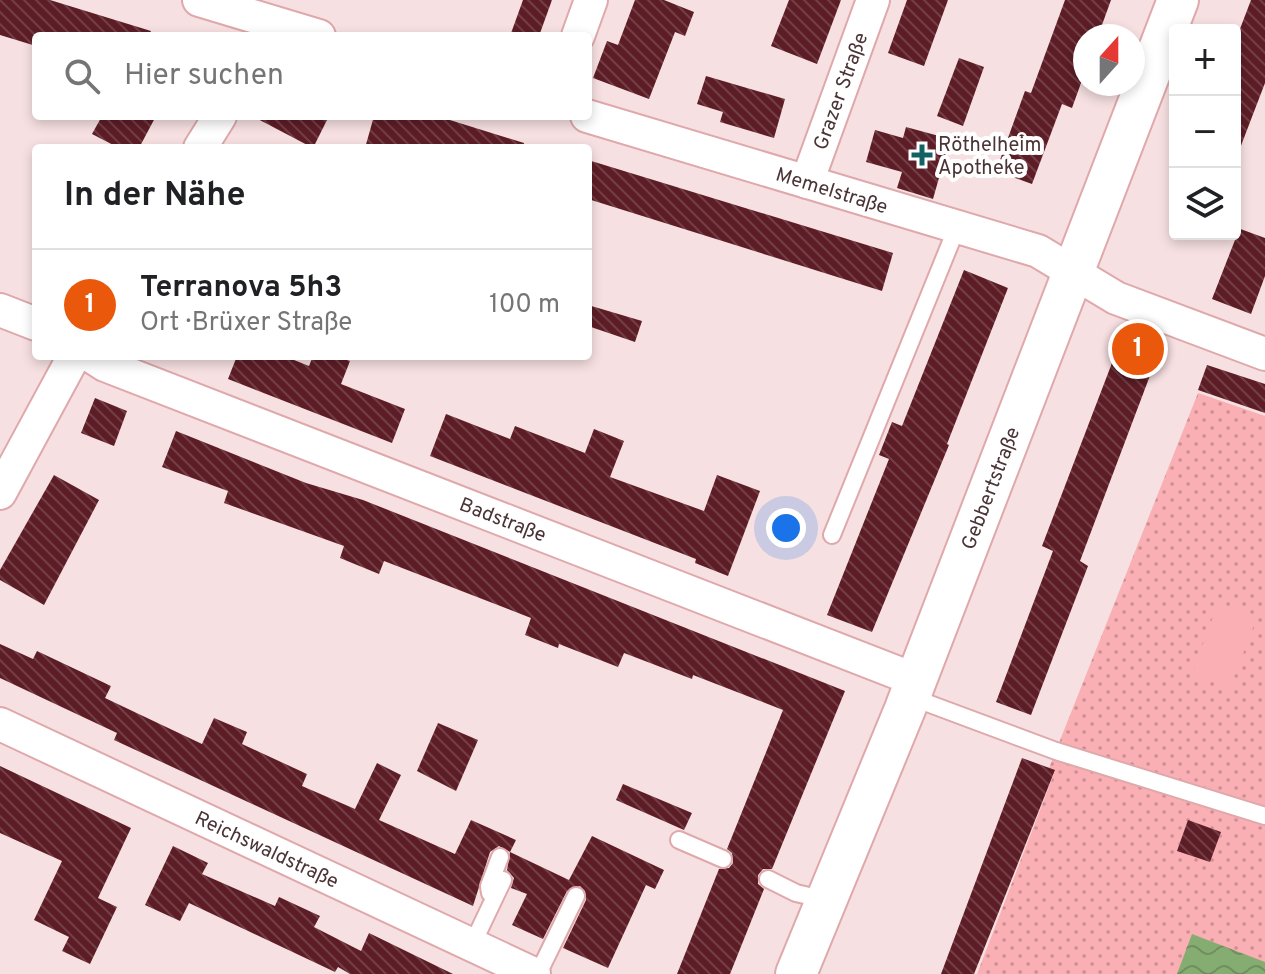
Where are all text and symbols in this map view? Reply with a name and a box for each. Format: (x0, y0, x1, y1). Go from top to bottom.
north arrow (1073, 24, 1145, 96)
map controls (1169, 24, 1241, 240)
button: + (1169, 24, 1241, 96)
street label: Grazer Straße (809, 29, 875, 154)
search box (32, 32, 592, 120)
icon: search (60, 54, 104, 98)
text: Hier suchen (124, 58, 284, 95)
button: − (1169, 96, 1241, 168)
place label: Röthelheim Apotheke (938, 133, 1041, 182)
marker: Röthelheim Apotheke (913, 146, 931, 164)
street label: Memelstraße (772, 163, 891, 221)
button: layers (1169, 168, 1241, 240)
text: In der Nähe (64, 175, 246, 218)
text: Terranova 5h3 (140, 270, 342, 307)
text: 1 (85, 289, 95, 322)
text: 100 m (489, 289, 560, 322)
text: Ort · Brüxer Straße (140, 307, 352, 340)
pin: 1 (1112, 319, 1164, 379)
street label: Gebbertstraße (957, 424, 1027, 554)
street label: Badstraße (455, 492, 549, 549)
your location (766, 508, 806, 548)
street label: Reichswaldstraße (190, 806, 342, 896)

